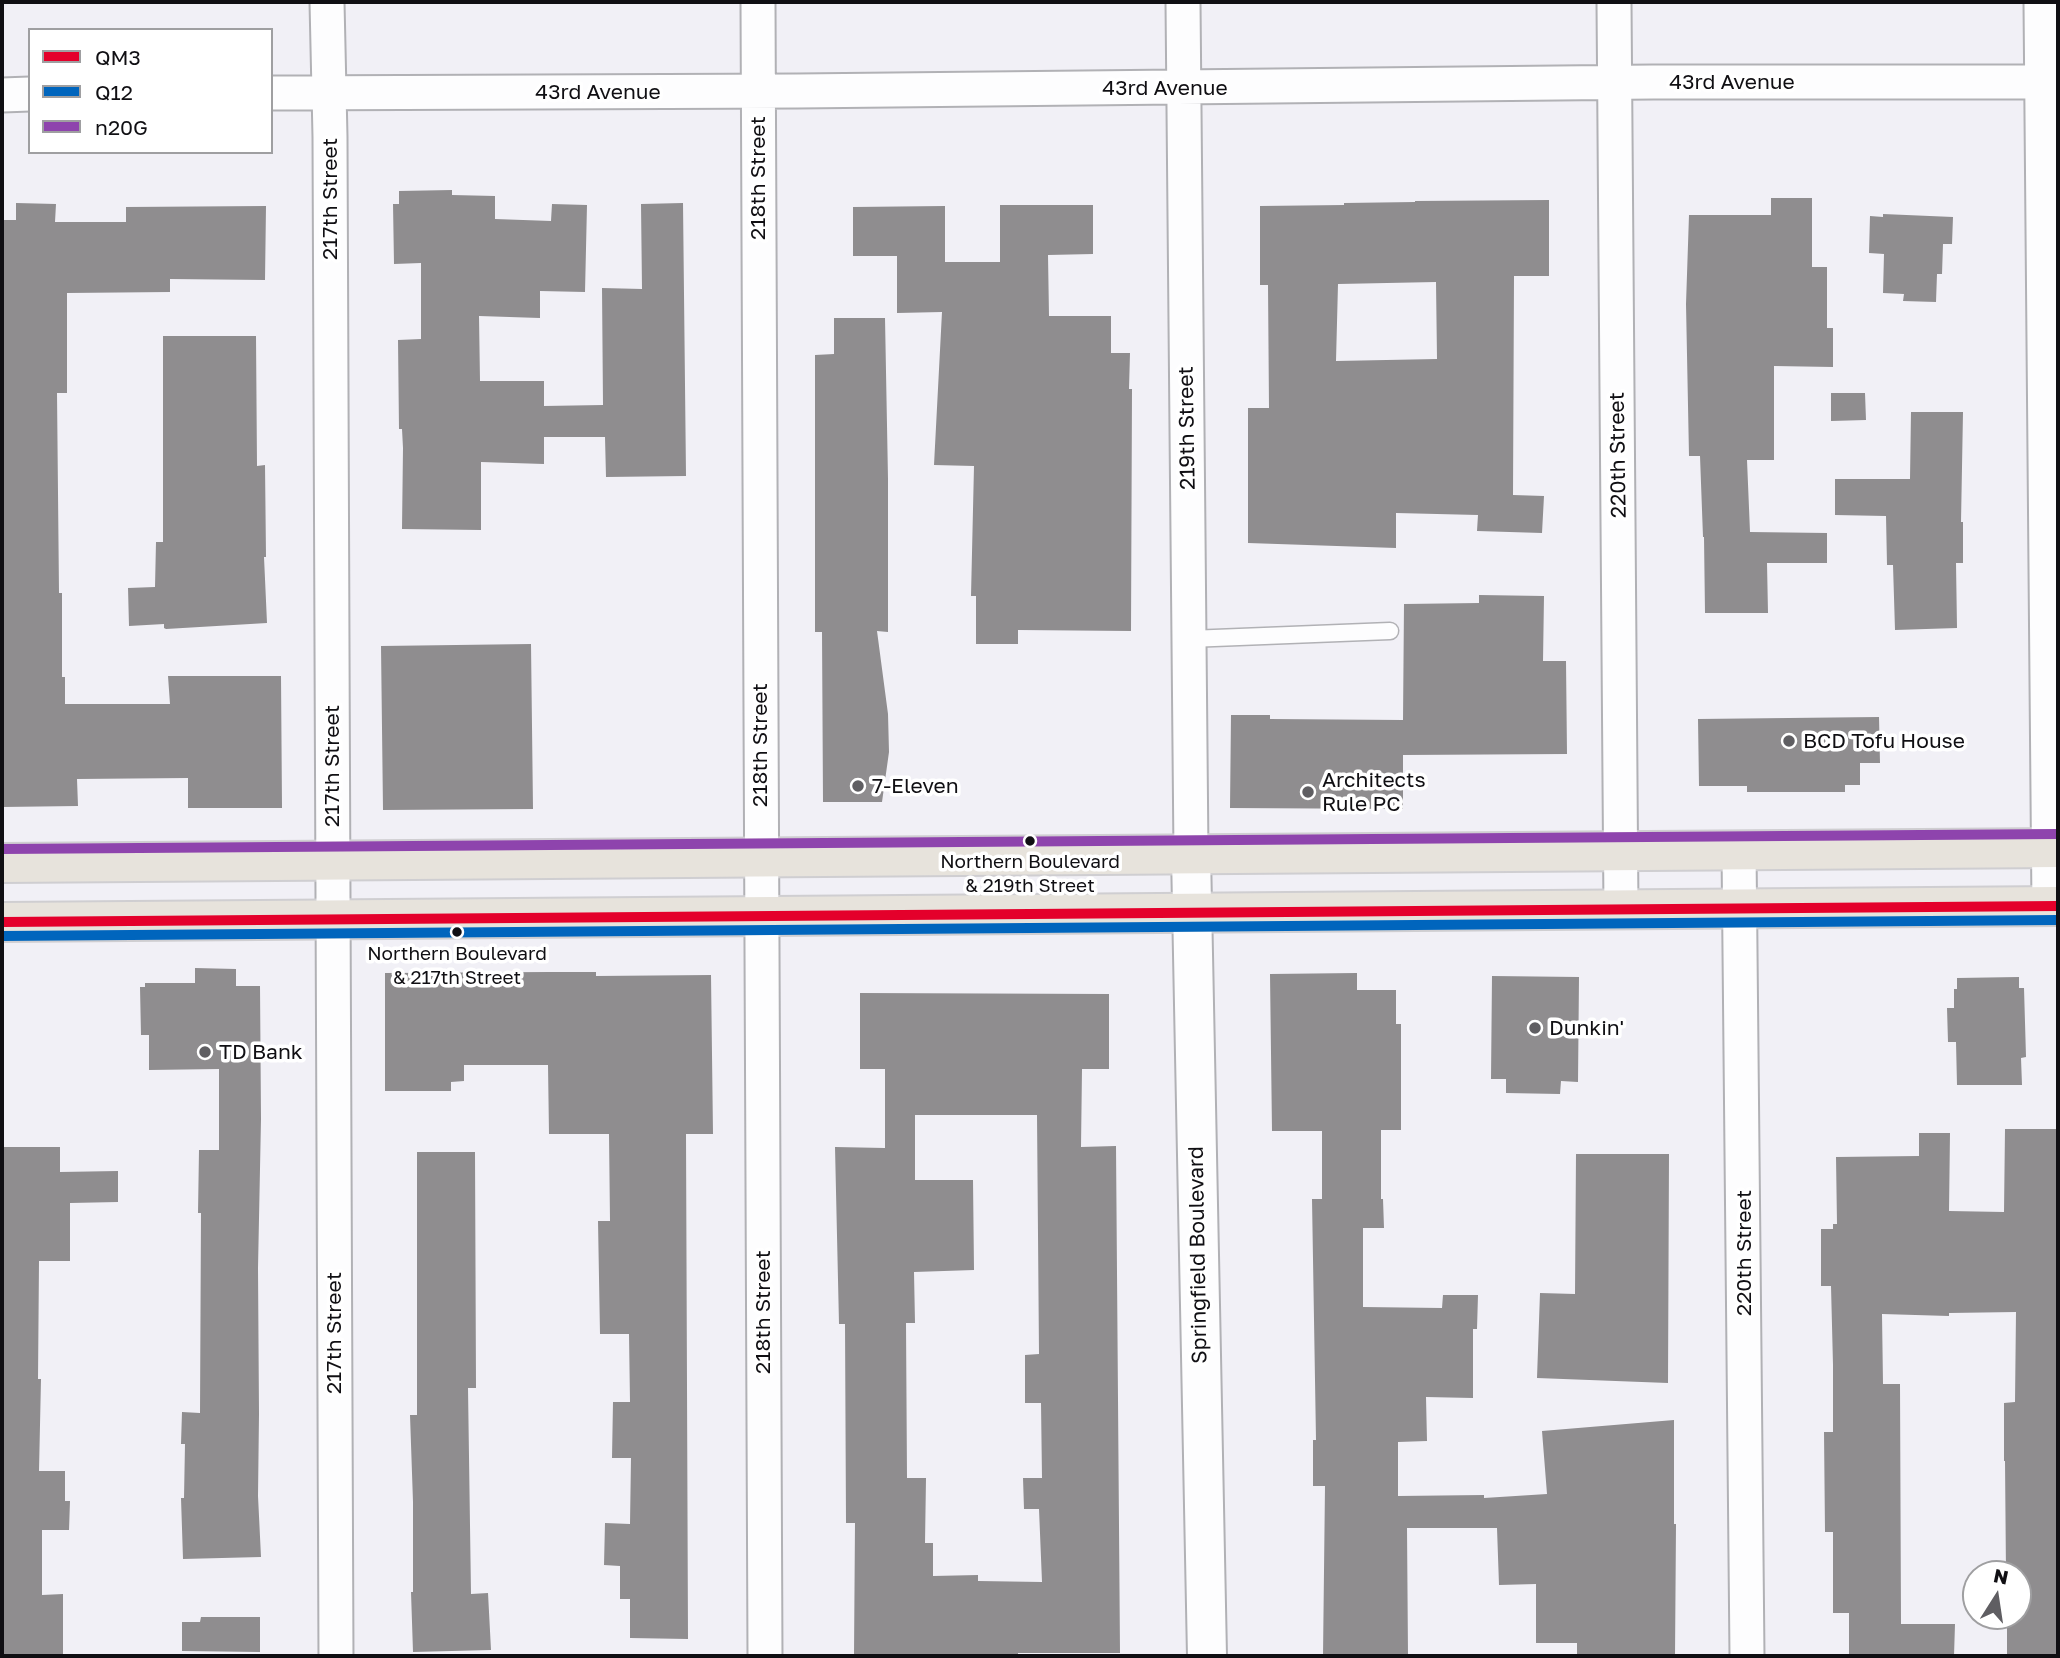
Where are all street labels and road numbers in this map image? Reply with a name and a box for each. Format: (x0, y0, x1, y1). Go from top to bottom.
street label: 43rd Avenue (1669, 69, 1795, 95)
street label: 43rd Avenue (1102, 75, 1228, 101)
street label: 43rd Avenue (535, 79, 661, 105)
street label: 218th Street (745, 116, 771, 240)
street label: 217th Street (317, 138, 343, 260)
street label: 219th Street (1173, 366, 1201, 490)
street label: 220th Street (1604, 392, 1632, 518)
street label: 218th Street (747, 683, 773, 807)
street label: 217th Street (319, 705, 345, 827)
street label: Springfield Boulevard (1184, 1146, 1212, 1364)
street label: 220th Street (1731, 1190, 1757, 1316)
street label: 218th Street (750, 1250, 776, 1374)
street label: 217th Street (321, 1272, 347, 1394)

